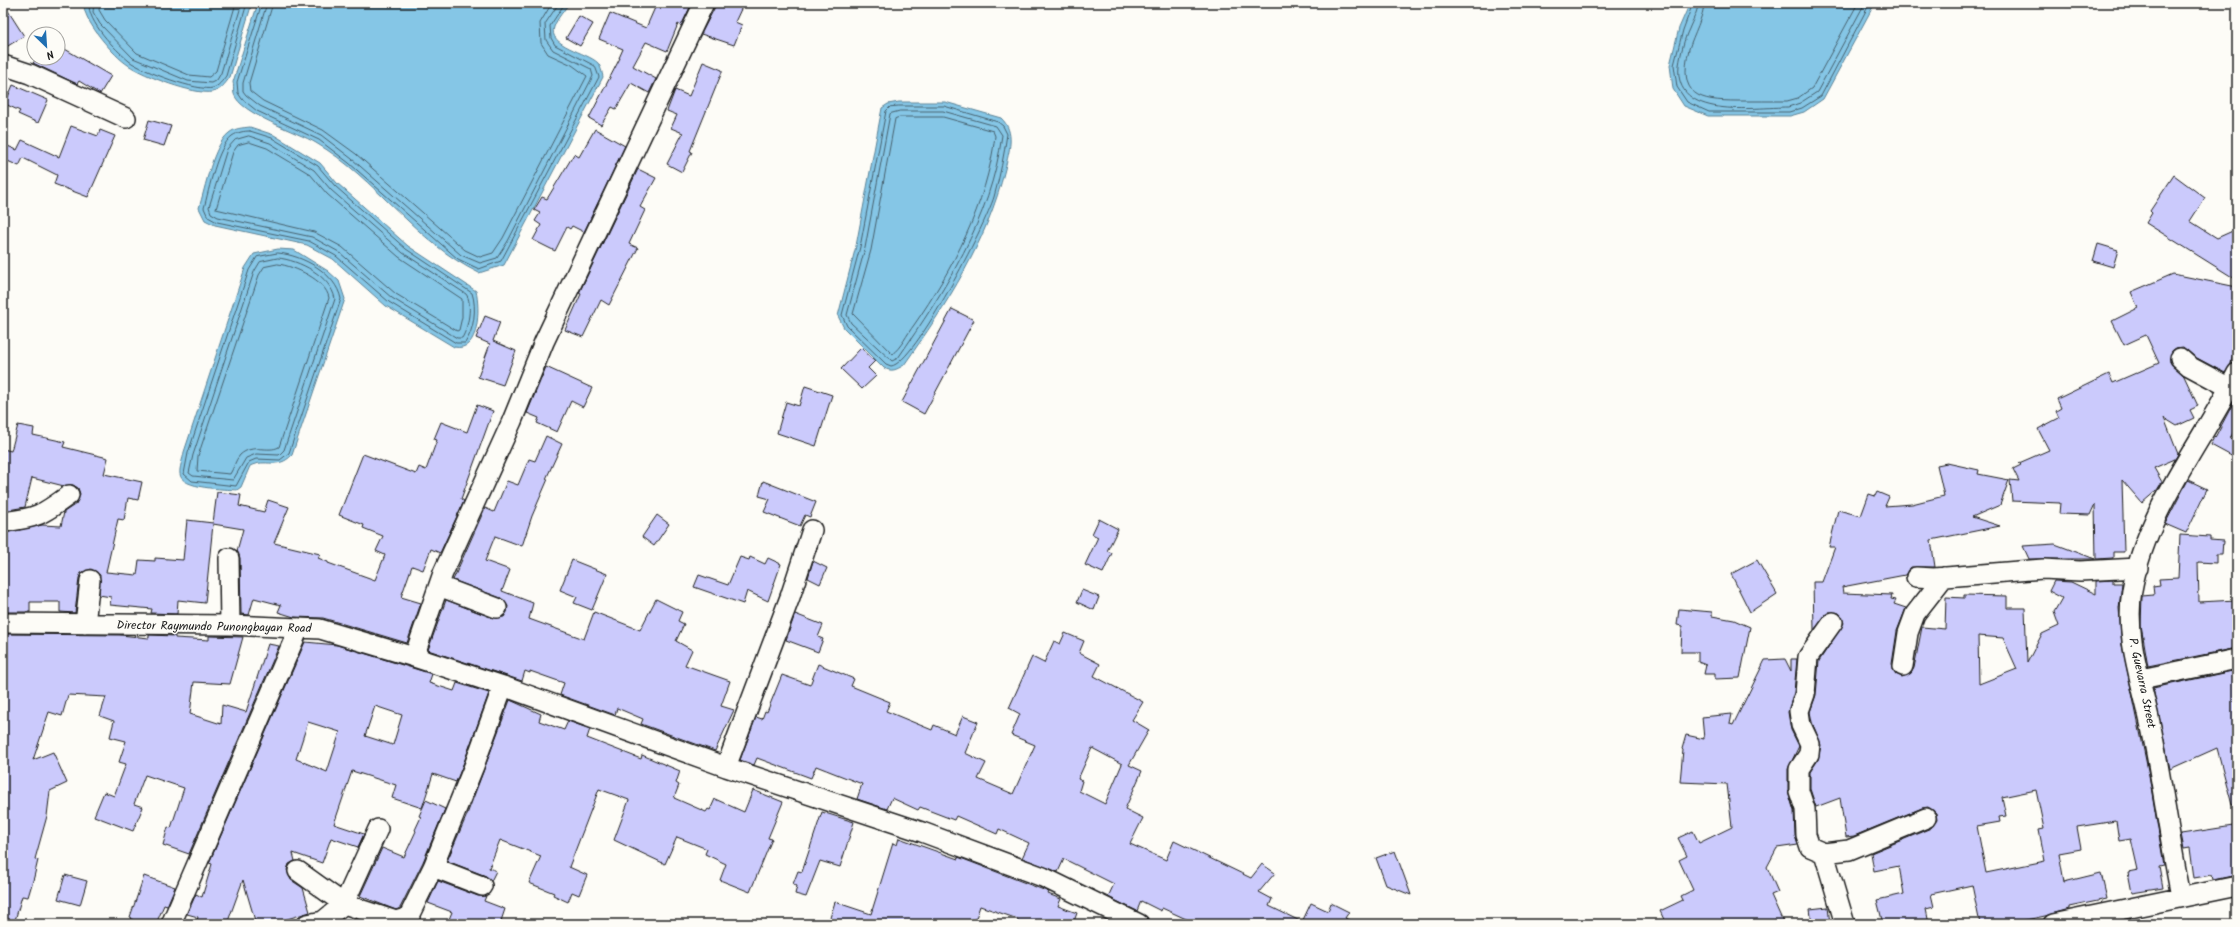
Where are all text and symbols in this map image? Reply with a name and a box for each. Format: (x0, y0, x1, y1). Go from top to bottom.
north arrow (26, 26, 66, 66)
text: N (43, 45, 57, 64)
street label: Director Raymundo Punongbayan Road (116, 616, 313, 638)
street label: P. Guevarra Street (2123, 636, 2161, 730)

